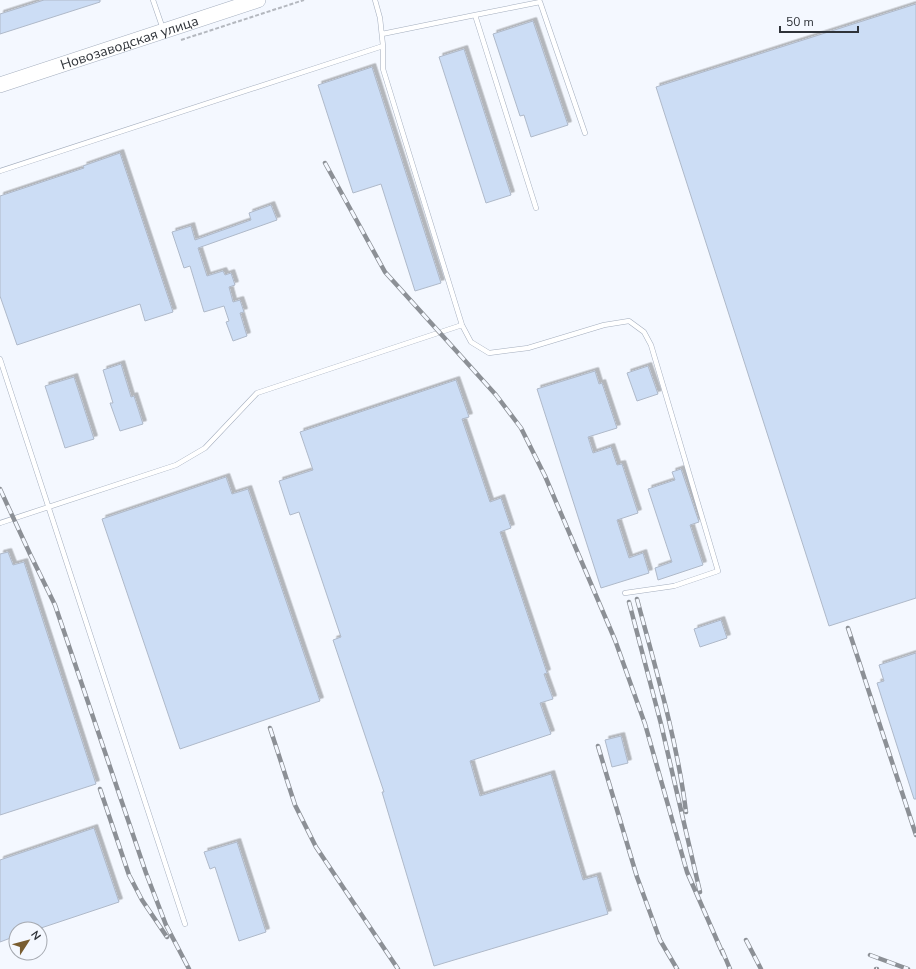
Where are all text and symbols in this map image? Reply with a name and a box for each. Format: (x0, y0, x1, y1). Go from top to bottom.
scale bar (780, 8, 858, 34)
street label: Новозаводская улица (58, 11, 201, 74)
text: 50 m (786, 14, 814, 30)
north arrow (8, 921, 48, 961)
text: N (27, 928, 44, 943)

